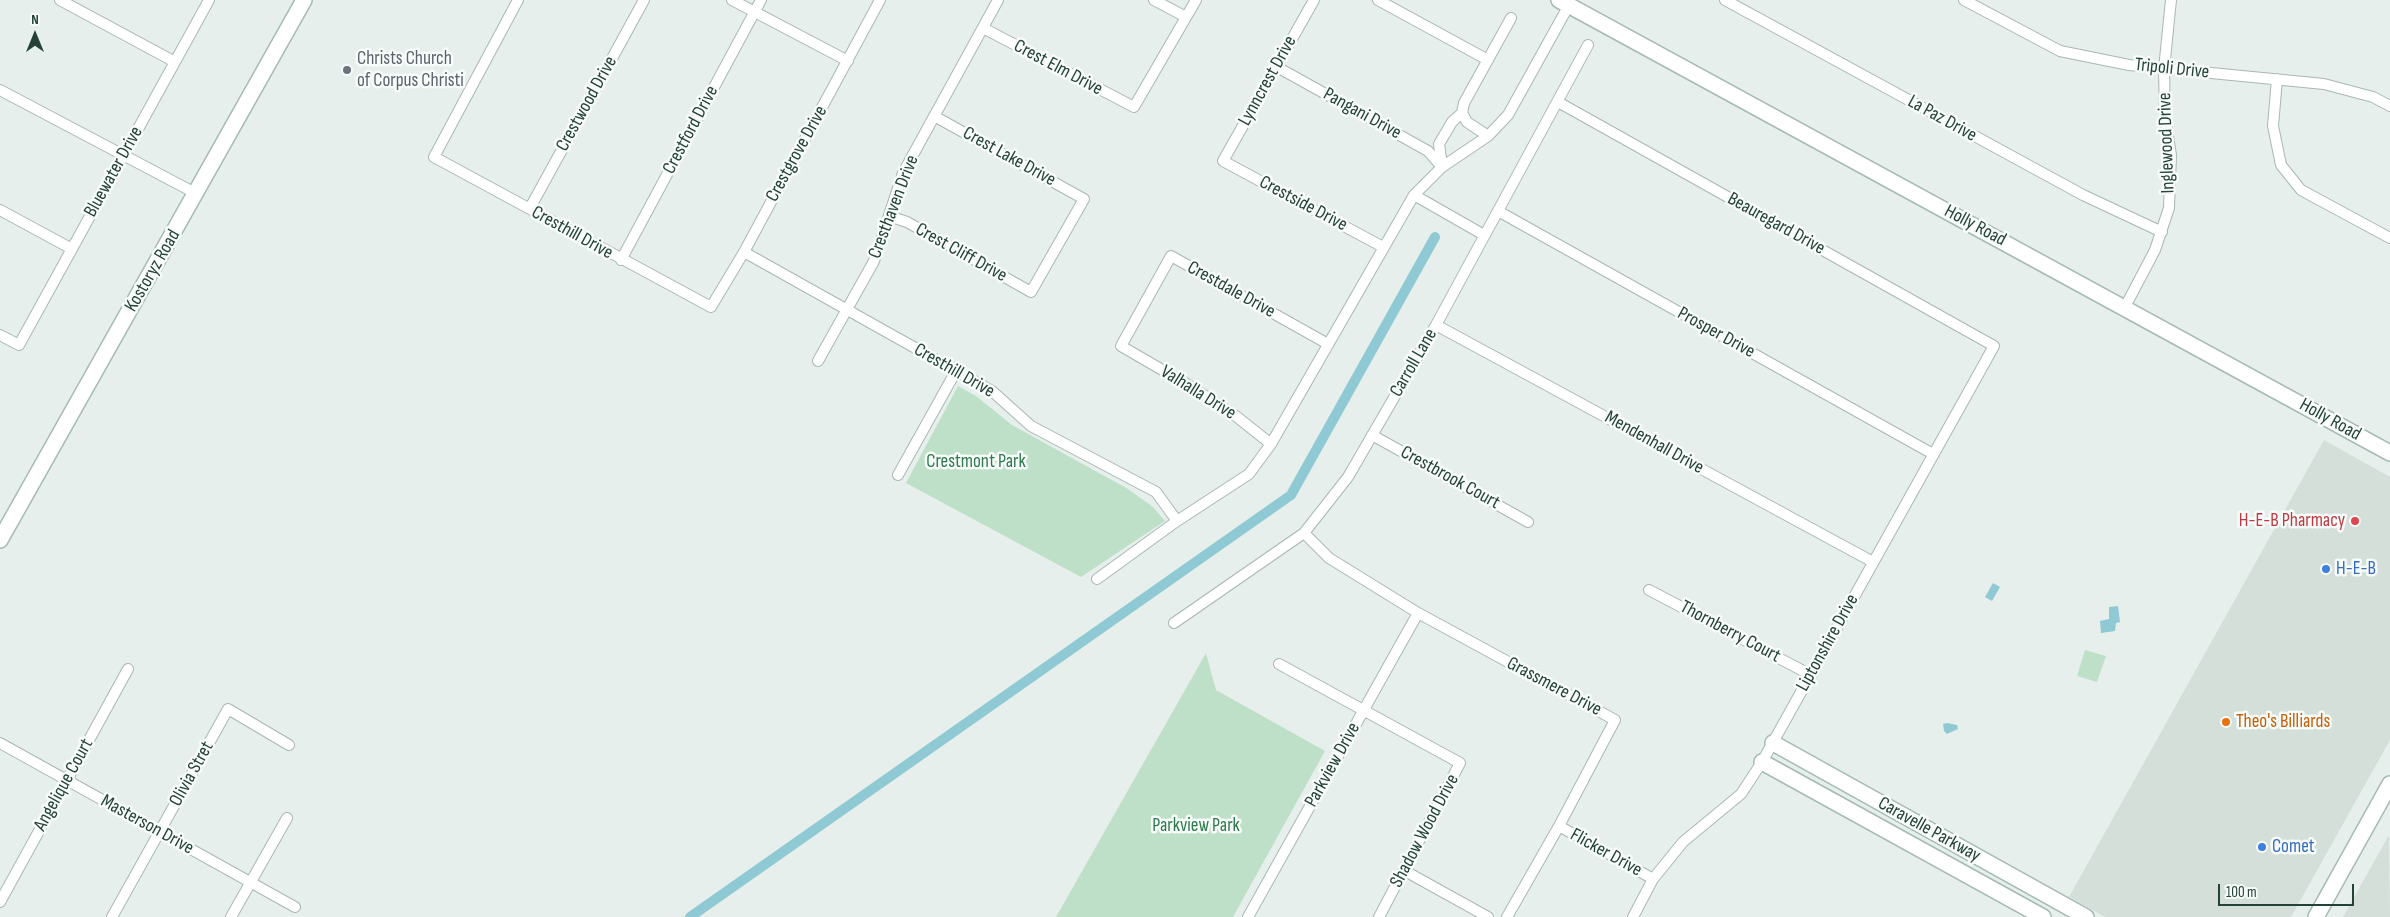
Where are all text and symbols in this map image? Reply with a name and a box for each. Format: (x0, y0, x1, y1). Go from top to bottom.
north arrow (10, 10, 60, 60)
text: N (31, 11, 39, 28)
street label: Lynncrest Drive (1234, 32, 1302, 130)
street label: Crest Elm Drive (1010, 35, 1106, 101)
place label: Christs Church of Corpus Christi (357, 48, 464, 92)
street label: Crestwood Drive (552, 53, 622, 155)
street label: Tripoli Drive (2134, 54, 2210, 84)
marker: Christs Church of Corpus Christi (341, 64, 353, 76)
street label: Crestford Drive (658, 82, 724, 178)
street label: Pangani Drive (1319, 83, 1405, 145)
street label: La Paz Drive (1903, 91, 1981, 147)
street label: Inglewood Drive (2154, 92, 2180, 194)
street label: Crestgrove Drive (761, 102, 833, 206)
street label: Crest Lake Drive (959, 122, 1059, 192)
street label: Bluewater Drive (80, 123, 148, 221)
street label: Cresthaven Drive (864, 152, 924, 262)
street label: Crestside Drive (1255, 171, 1351, 237)
street label: Beauregard Drive (1723, 188, 1829, 260)
street label: Holly Road (1940, 200, 2010, 252)
street label: Cresthill Drive (527, 201, 617, 265)
street label: Crest Cliff Drive (911, 218, 1011, 288)
street label: Kostoryz Road (120, 226, 186, 316)
street label: Crestdale Drive (1183, 257, 1279, 323)
street label: Prosper Drive (1673, 302, 1759, 364)
street label: Carroll Lane (1385, 325, 1443, 401)
street label: Cresthill Drive (910, 339, 998, 403)
street label: Valhalla Drive (1156, 361, 1240, 425)
street label: Holly Road (2295, 394, 2365, 446)
street label: Mendenhall Drive (1601, 406, 1707, 480)
street label: Crestbrook Court (1396, 441, 1504, 515)
park label: Crestmont Park (926, 451, 1026, 473)
place label: H-E-B Pharmacy (2239, 510, 2345, 532)
marker: H-E-B Pharmacy (2349, 515, 2361, 527)
place label: H-E-B (2336, 558, 2376, 580)
marker: H-E-B (2320, 563, 2332, 575)
street label: Liptonshire Drive (1792, 590, 1864, 696)
street label: Thornberry Court (1676, 596, 1784, 668)
street label: Grassmere Drive (1503, 652, 1605, 722)
place label: Theo's Billiards (2236, 711, 2330, 733)
marker: Theo's Billiards (2220, 716, 2232, 728)
street label: Parkview Drive (1300, 719, 1366, 811)
street label: Angelique Court (29, 735, 99, 835)
street label: Olivia Stret (165, 738, 219, 810)
street label: Shadow Wood Drive (1386, 770, 1464, 892)
street label: Masterson Drive (96, 790, 198, 860)
street label: Caravelle Parkway (1874, 792, 1984, 868)
park label: Parkview Park (1152, 815, 1240, 837)
street label: Flicker Drive (1566, 824, 1646, 882)
place label: Comet (2272, 836, 2315, 858)
marker: Comet (2256, 841, 2268, 853)
scale bar (2220, 874, 2356, 906)
text: 100 m (2226, 883, 2257, 902)

